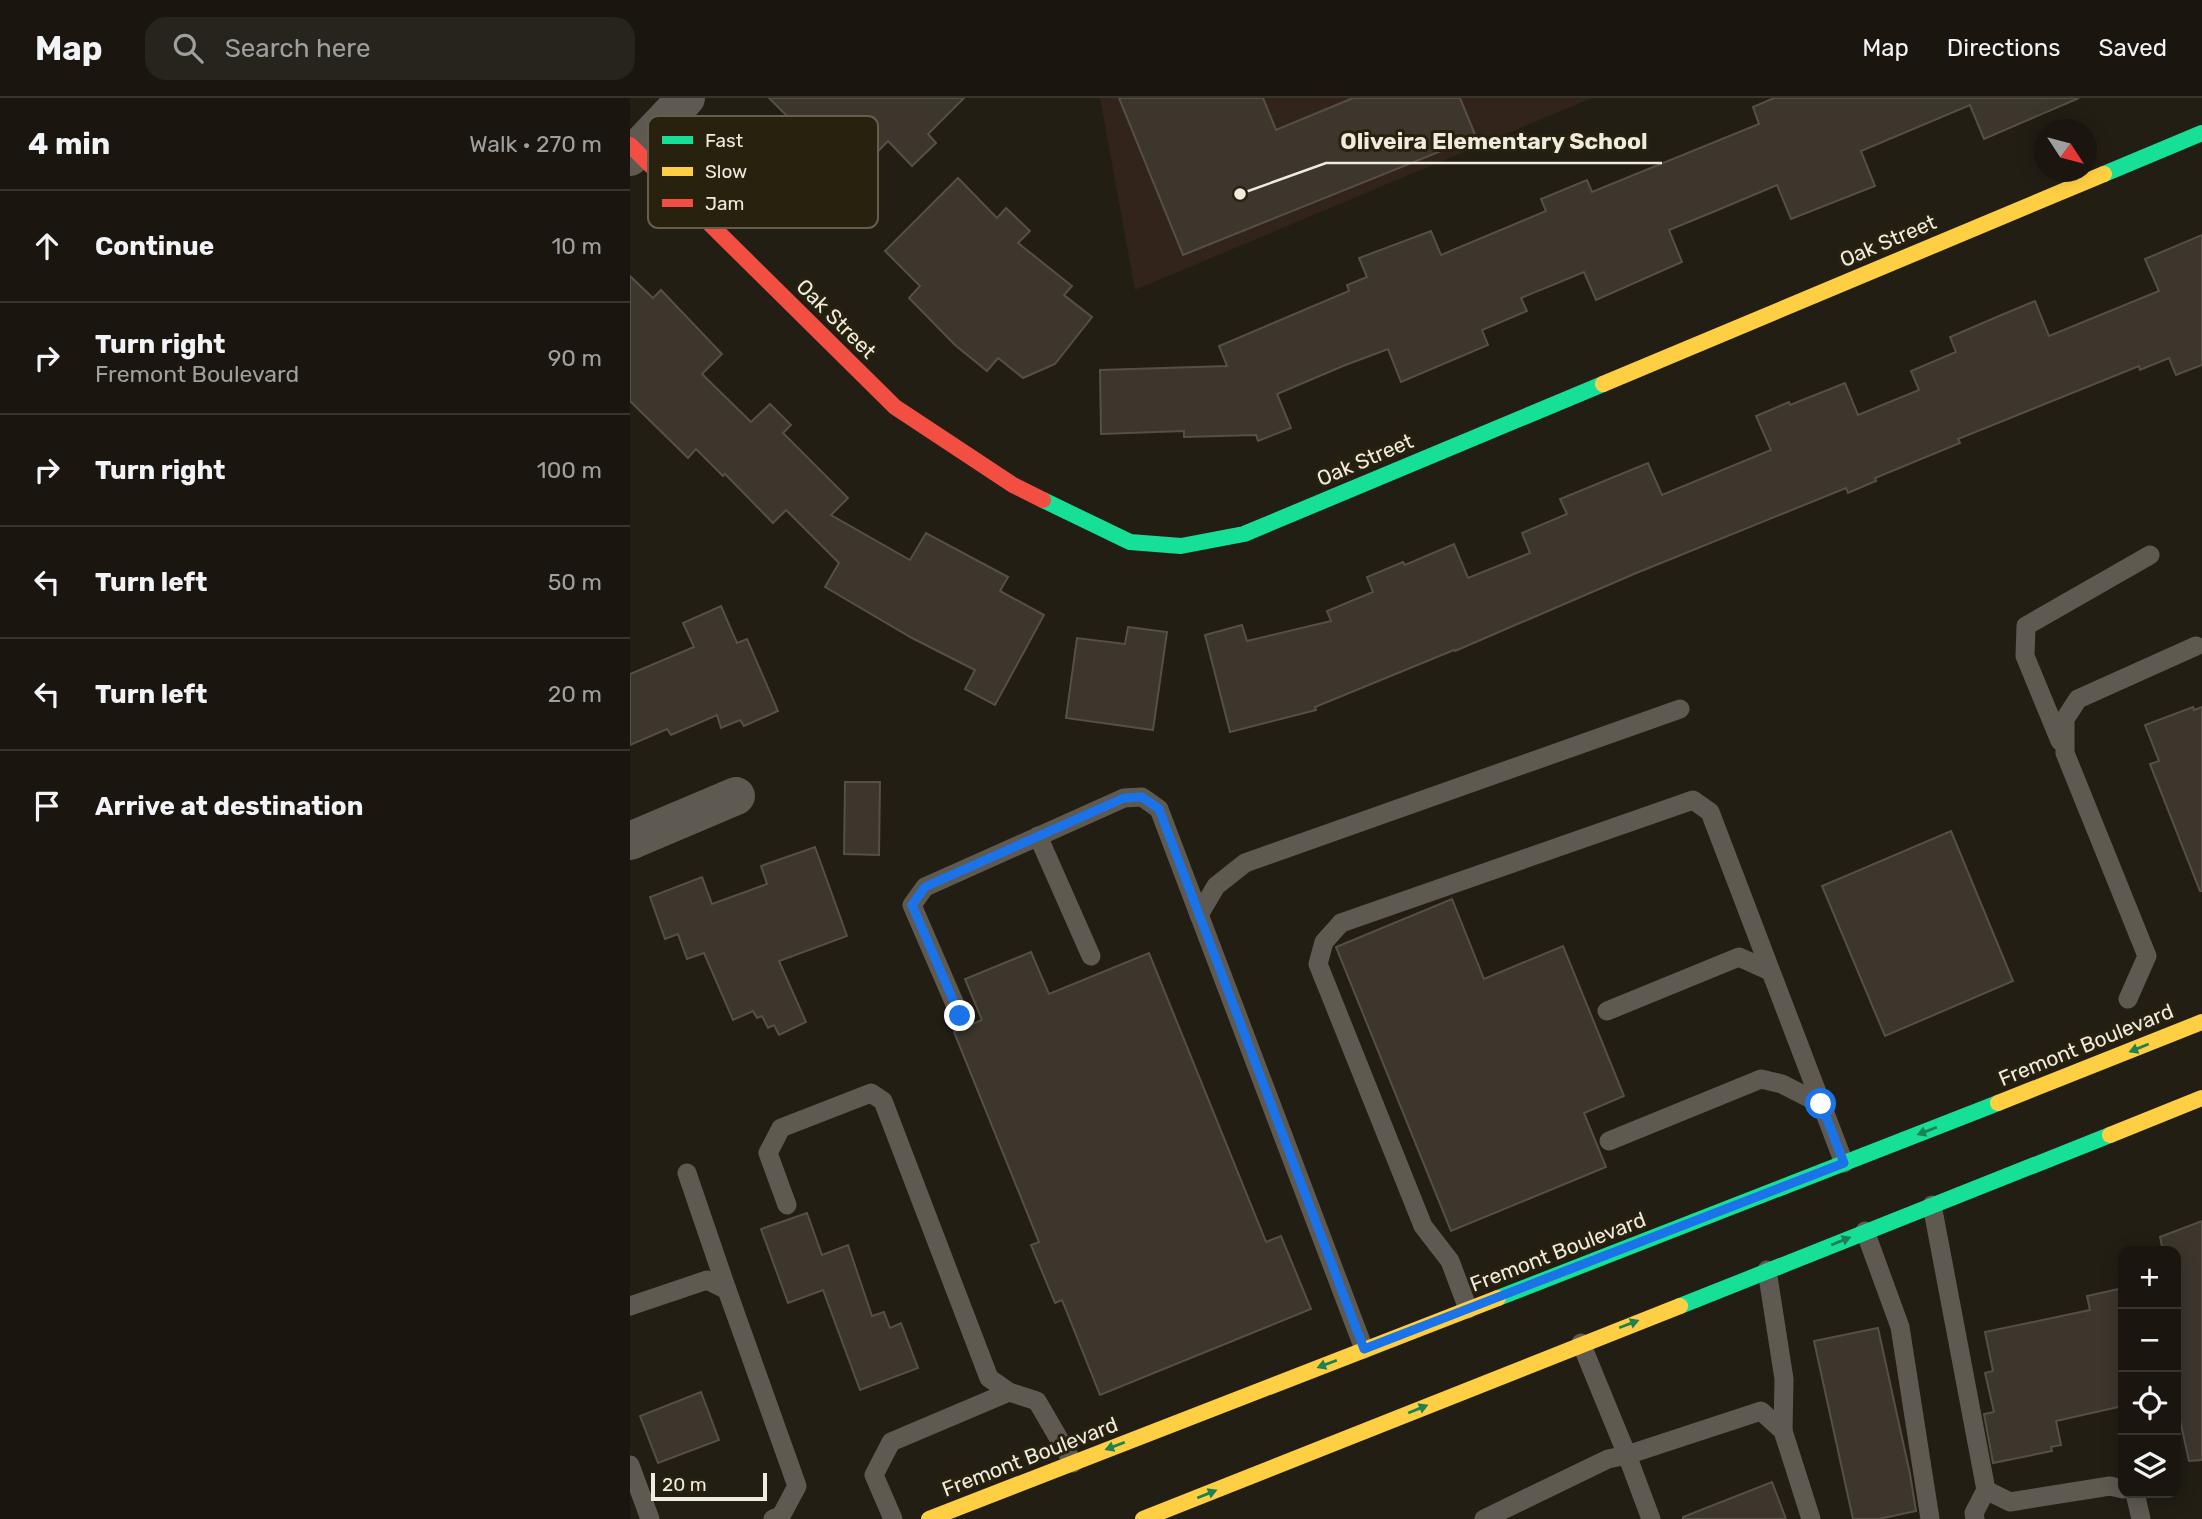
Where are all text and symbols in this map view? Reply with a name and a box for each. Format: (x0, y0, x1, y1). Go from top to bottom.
search box (145, 17, 635, 80)
text: Map (35, 29, 103, 68)
icon: search (169, 29, 207, 67)
text: Search here (225, 33, 370, 64)
text: Map (1862, 34, 1909, 62)
text: Directions (1947, 34, 2060, 62)
text: Saved (2098, 34, 2167, 62)
legend (648, 116, 878, 228)
callout: Oliveira Elementary School (1326, 119, 1662, 163)
north arrow (2034, 119, 2097, 182)
text: 4 min (28, 126, 110, 162)
text: Oliveira Elementary School (1340, 127, 1648, 155)
text: Fast (705, 129, 744, 152)
text: Walk · 270 m (469, 130, 602, 158)
text: Slow (705, 160, 747, 183)
text: Jam (705, 192, 744, 215)
street label: Oak Street (1836, 209, 1940, 272)
icon: ahead (28, 227, 66, 265)
text: Continue (95, 231, 214, 262)
text: 10 m (551, 232, 602, 260)
street label: Oak Street (791, 274, 881, 364)
text: Turn right (95, 329, 225, 360)
icon: right (28, 339, 66, 377)
text: 90 m (548, 344, 602, 372)
text: Fremont Boulevard (95, 360, 299, 388)
street label: Oak Street (1313, 428, 1417, 491)
icon: right (28, 451, 66, 489)
text: Turn right (95, 455, 225, 486)
text: 100 m (537, 456, 602, 484)
icon: left (28, 563, 66, 601)
text: Turn left (95, 567, 207, 598)
text: 50 m (548, 568, 602, 596)
icon: left (28, 675, 66, 713)
text: Turn left (95, 679, 207, 710)
text: 20 m (548, 680, 602, 708)
icon: arrive (28, 787, 66, 825)
text: Arrive at destination (95, 791, 363, 822)
street label: Fremont Boulevard (1995, 998, 2177, 1091)
route end (944, 1000, 975, 1031)
one-way arrow (2128, 1043, 2149, 1054)
route start (1805, 1088, 1836, 1119)
one-way arrow (1916, 1125, 1937, 1136)
street label: Fremont Boulevard (1466, 1206, 1649, 1297)
one-way arrow (1830, 1236, 1851, 1247)
map controls (2118, 1246, 2181, 1498)
button: + (2118, 1246, 2181, 1309)
button: − (2118, 1309, 2181, 1372)
one-way arrow (1619, 1319, 1640, 1330)
one-way arrow (1316, 1358, 1337, 1369)
button: locate (2118, 1372, 2181, 1435)
one-way arrow (1407, 1403, 1428, 1414)
street label: Fremont Boulevard (938, 1411, 1121, 1502)
button: layers (2118, 1435, 2181, 1498)
one-way arrow (1104, 1441, 1125, 1452)
scale bar (651, 1470, 766, 1502)
text: 20 m (662, 1473, 707, 1496)
one-way arrow (1196, 1488, 1217, 1499)

